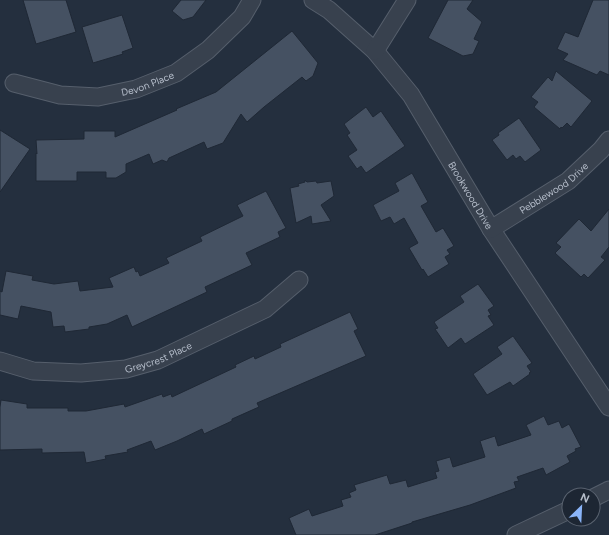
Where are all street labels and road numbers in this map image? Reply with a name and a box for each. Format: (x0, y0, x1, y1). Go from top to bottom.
street label: Devon Place (120, 68, 176, 98)
street label: Brookwood Drive (446, 159, 496, 232)
street label: Pebblewood Drive (517, 159, 591, 216)
street label: Greycrest Place (123, 338, 194, 376)

